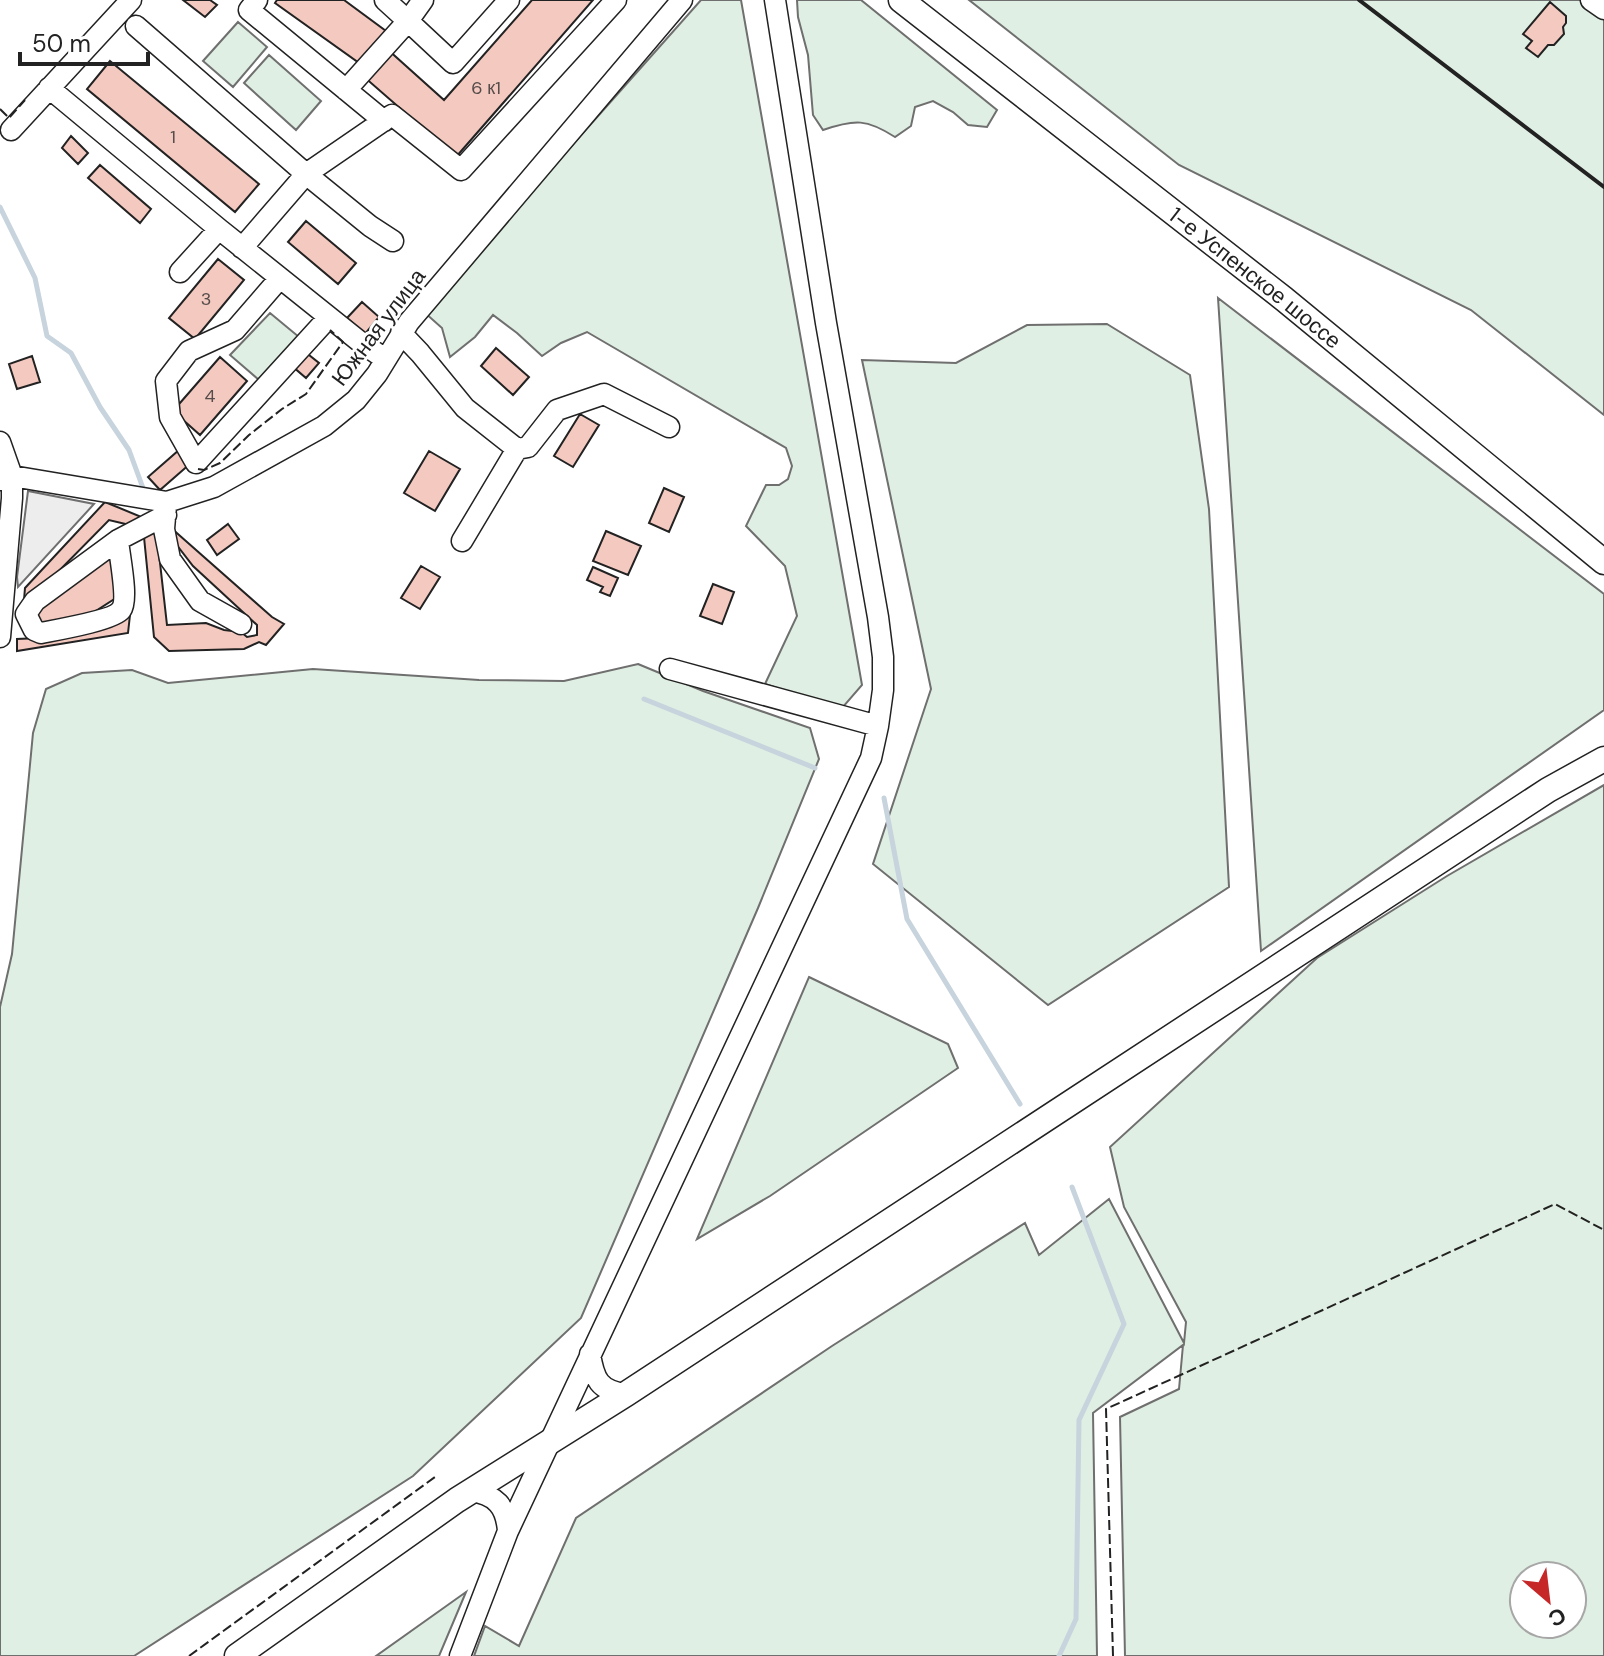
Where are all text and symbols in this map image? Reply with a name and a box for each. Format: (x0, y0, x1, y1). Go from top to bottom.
scale bar (20, 16, 148, 66)
text: 50 m (32, 28, 91, 59)
house number: 6 к1 (471, 76, 501, 100)
house number: 1 (170, 125, 176, 149)
street label: 1-е Успенское шоссе (1163, 201, 1347, 355)
street label: Южная улица (325, 262, 432, 392)
house number: 3 (201, 287, 211, 311)
house number: 4 (205, 384, 216, 408)
north arrow (1508, 1560, 1588, 1640)
text: С (1543, 1601, 1571, 1634)

